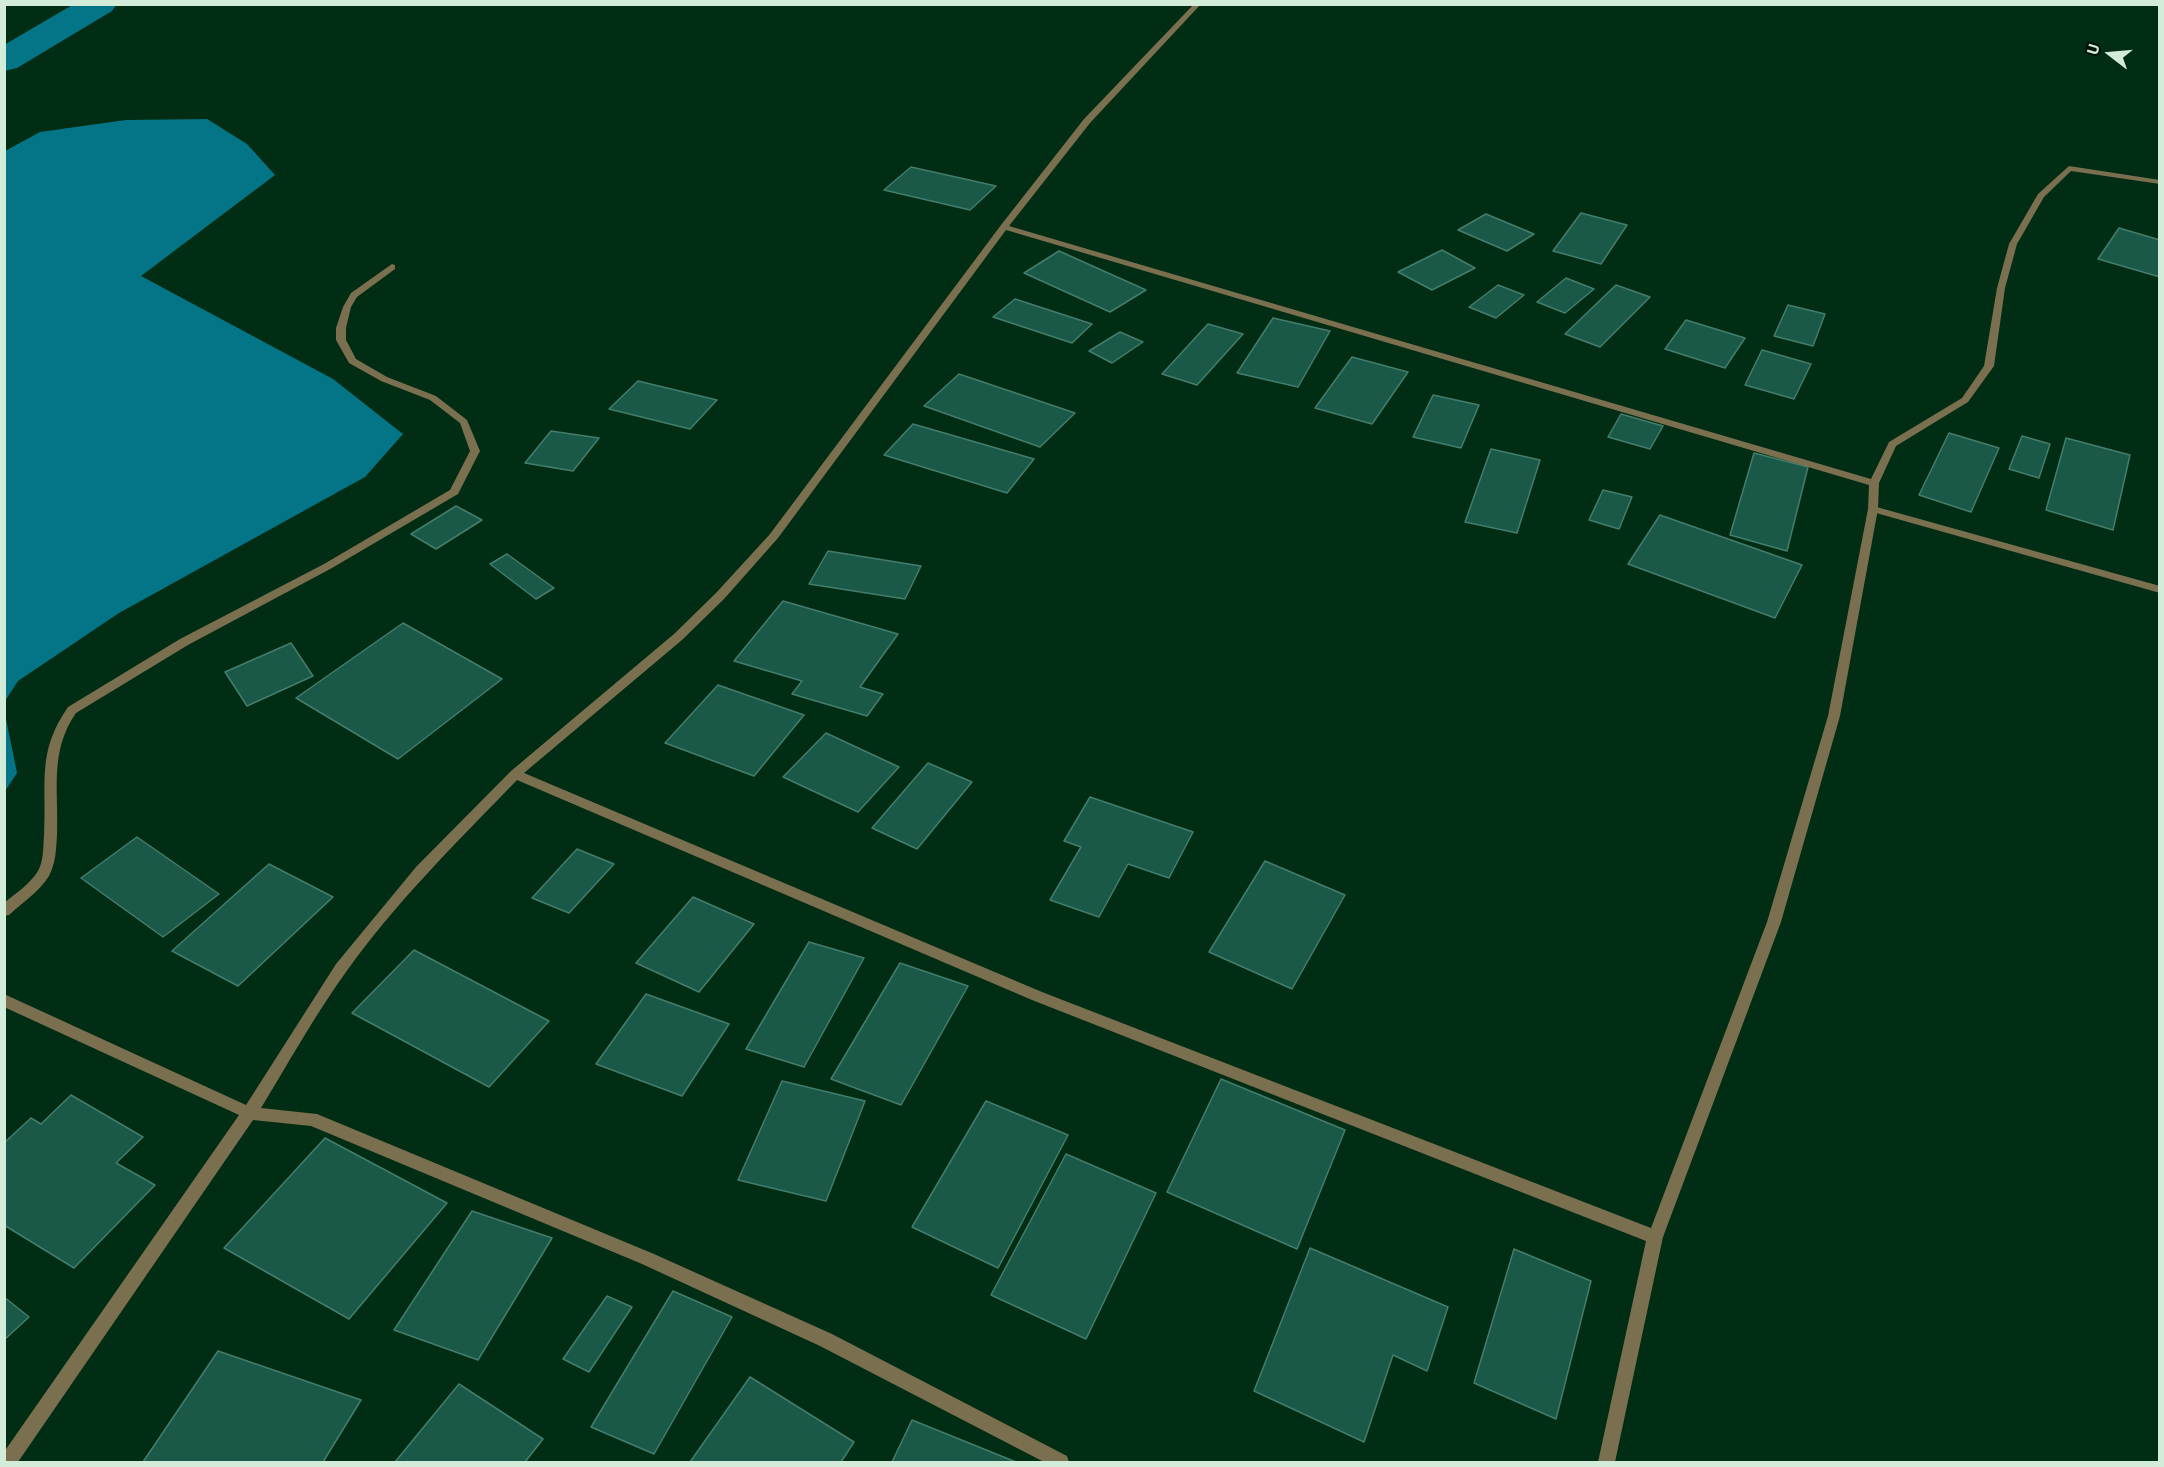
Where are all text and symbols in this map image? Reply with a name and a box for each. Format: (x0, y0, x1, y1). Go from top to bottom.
north arrow (2080, 24, 2140, 84)
text: U (2080, 41, 2106, 57)

